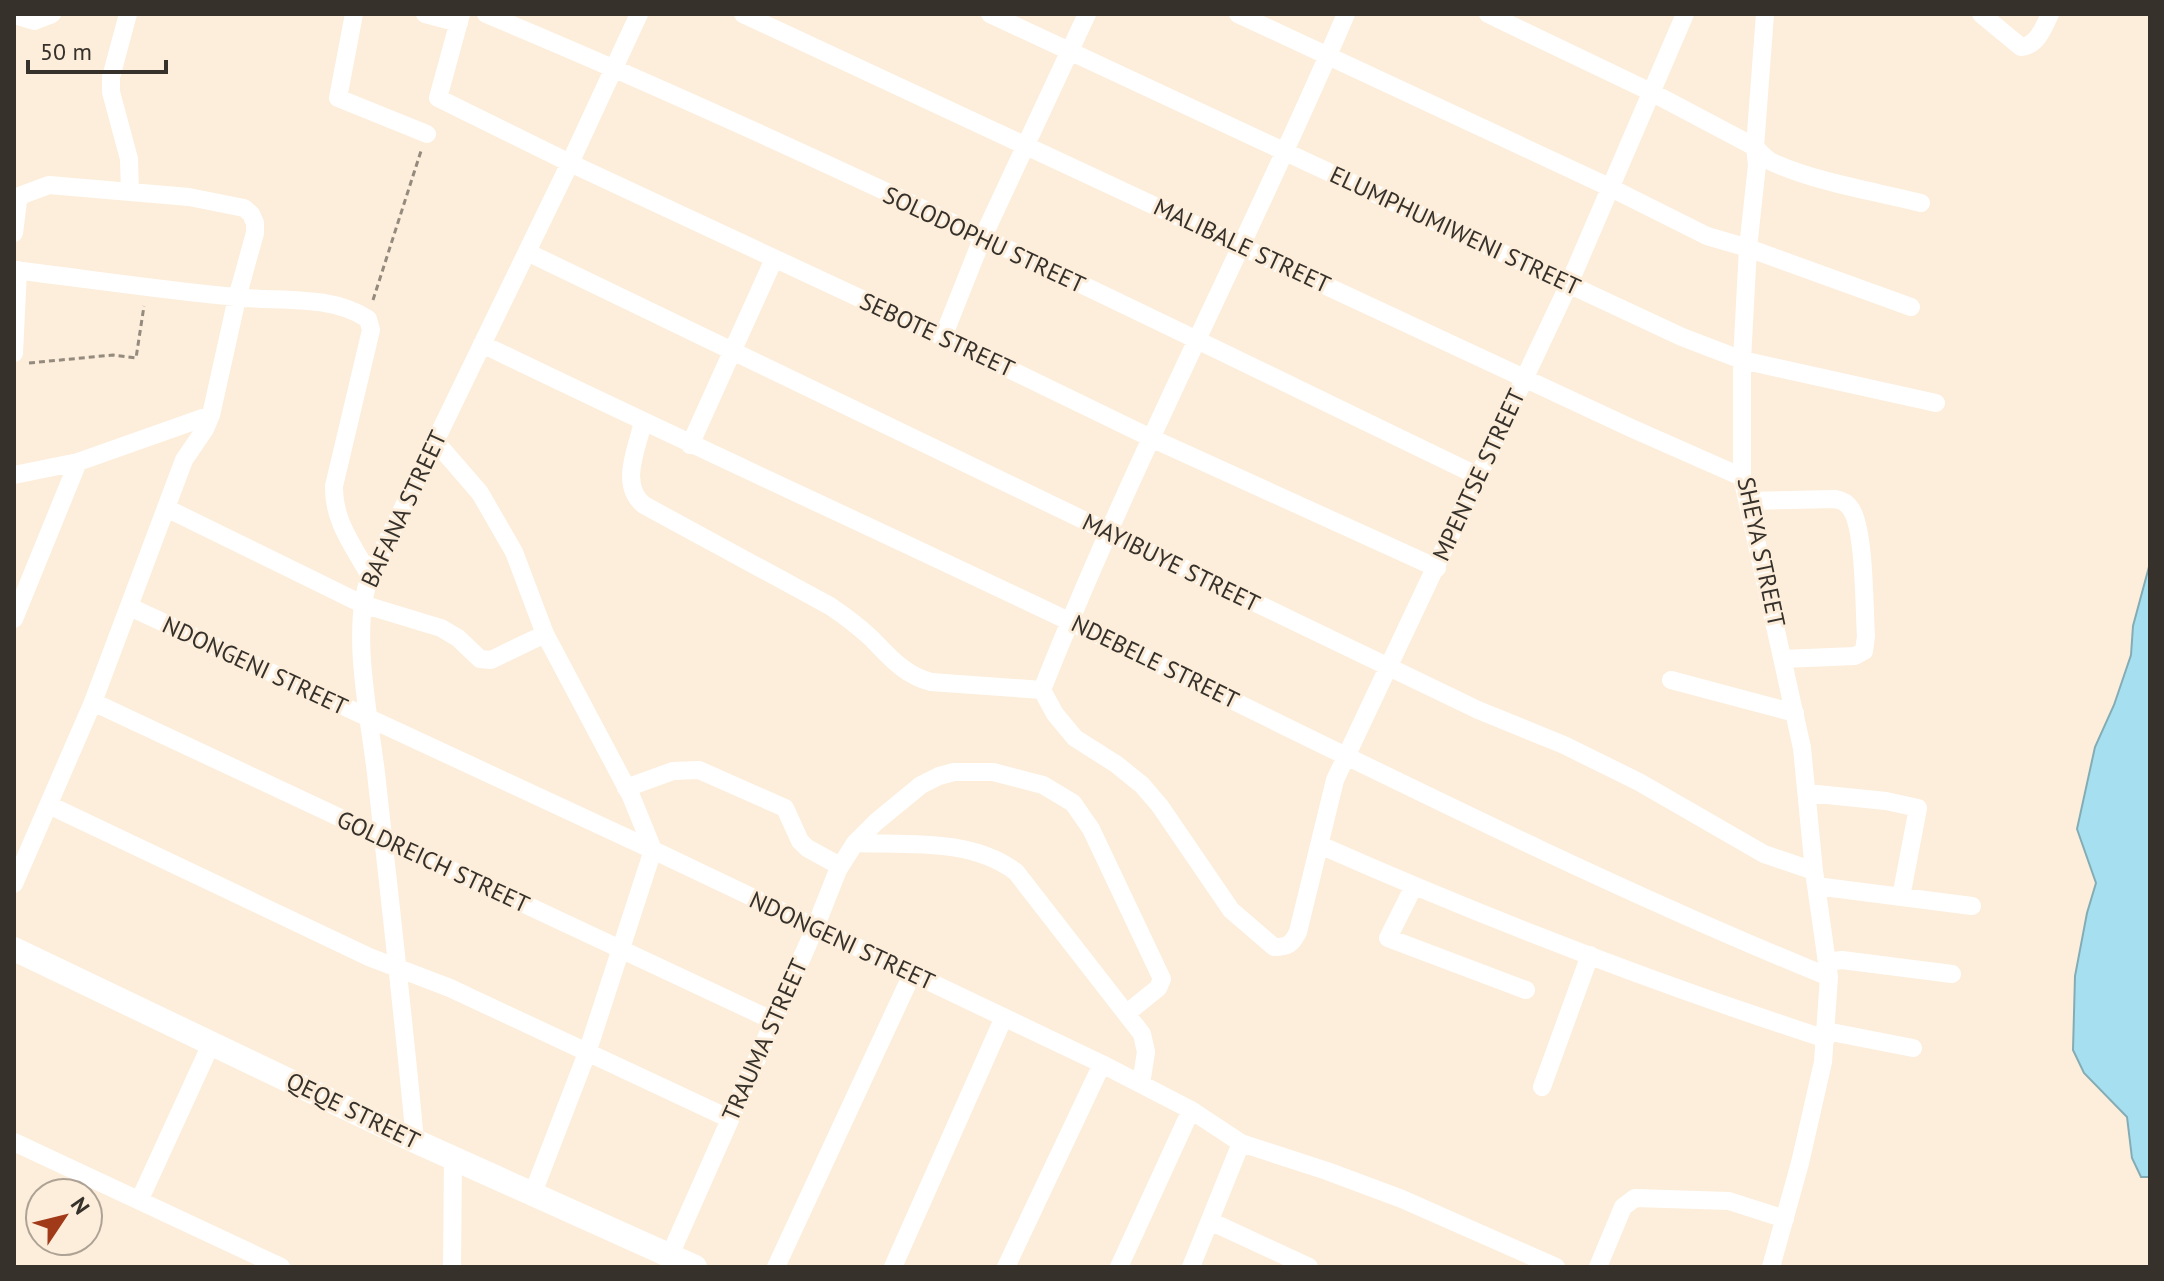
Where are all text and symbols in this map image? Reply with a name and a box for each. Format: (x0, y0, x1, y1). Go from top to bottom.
scale bar (28, 24, 166, 74)
text: 50 m (40, 36, 92, 67)
street label: ELUMPHUMIWENI STREET (1325, 159, 1585, 302)
street label: SOLODOPHU STREET (878, 179, 1090, 300)
street label: MALIBALE STREET (1149, 191, 1336, 300)
street label: SEBOTE STREET (855, 285, 1019, 384)
street label: MPENTSE STREET (1425, 384, 1532, 566)
street label: BAFANA STREET (354, 425, 453, 592)
street label: SHEYA STREET (1730, 474, 1792, 630)
street label: MAYIBUYE STREET (1077, 506, 1265, 619)
street label: NDEBELE STREET (1066, 608, 1244, 716)
street label: NDONGENI STREET (158, 609, 353, 722)
street label: GOLDREICH STREET (332, 803, 534, 920)
street label: NDONGENI STREET (745, 884, 940, 997)
street label: TRAUMA STREET (715, 954, 814, 1126)
street label: QEQE STREET (282, 1065, 425, 1156)
north arrow (24, 1177, 104, 1257)
text: N (65, 1192, 96, 1219)

